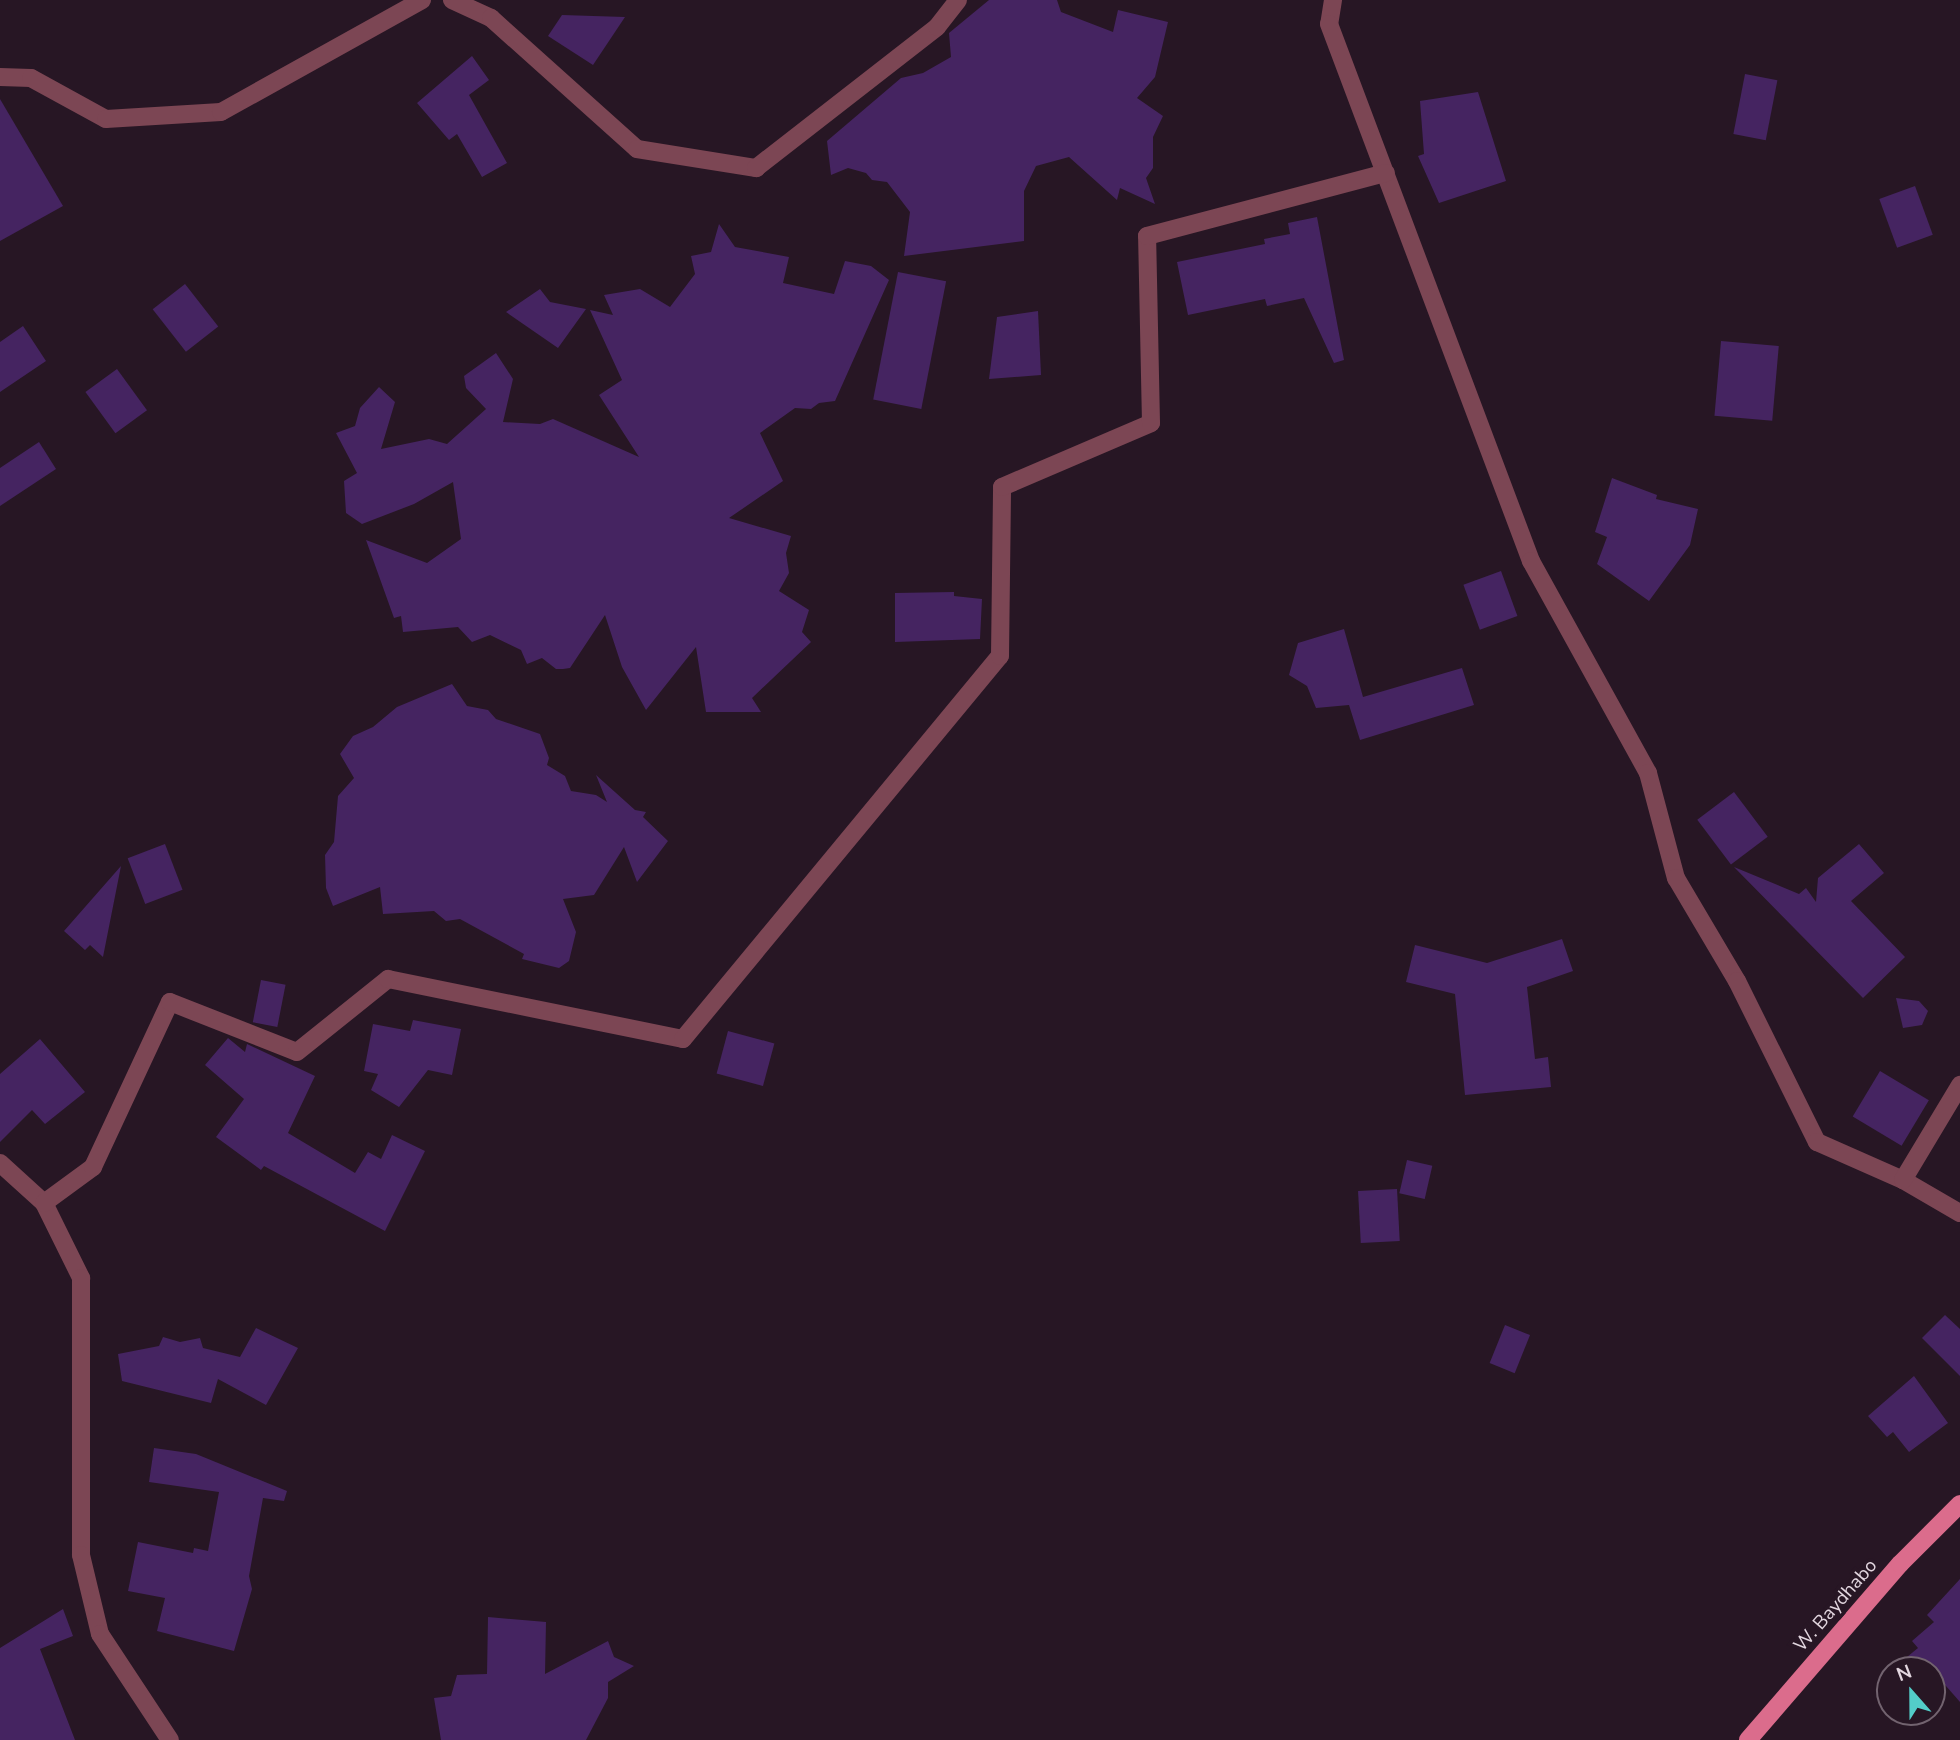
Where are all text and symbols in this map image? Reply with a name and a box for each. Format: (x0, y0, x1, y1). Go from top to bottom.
street label: W. Baydhabo (1790, 1555, 1882, 1657)
north arrow (1876, 1656, 1946, 1726)
text: N (1893, 1659, 1915, 1688)

